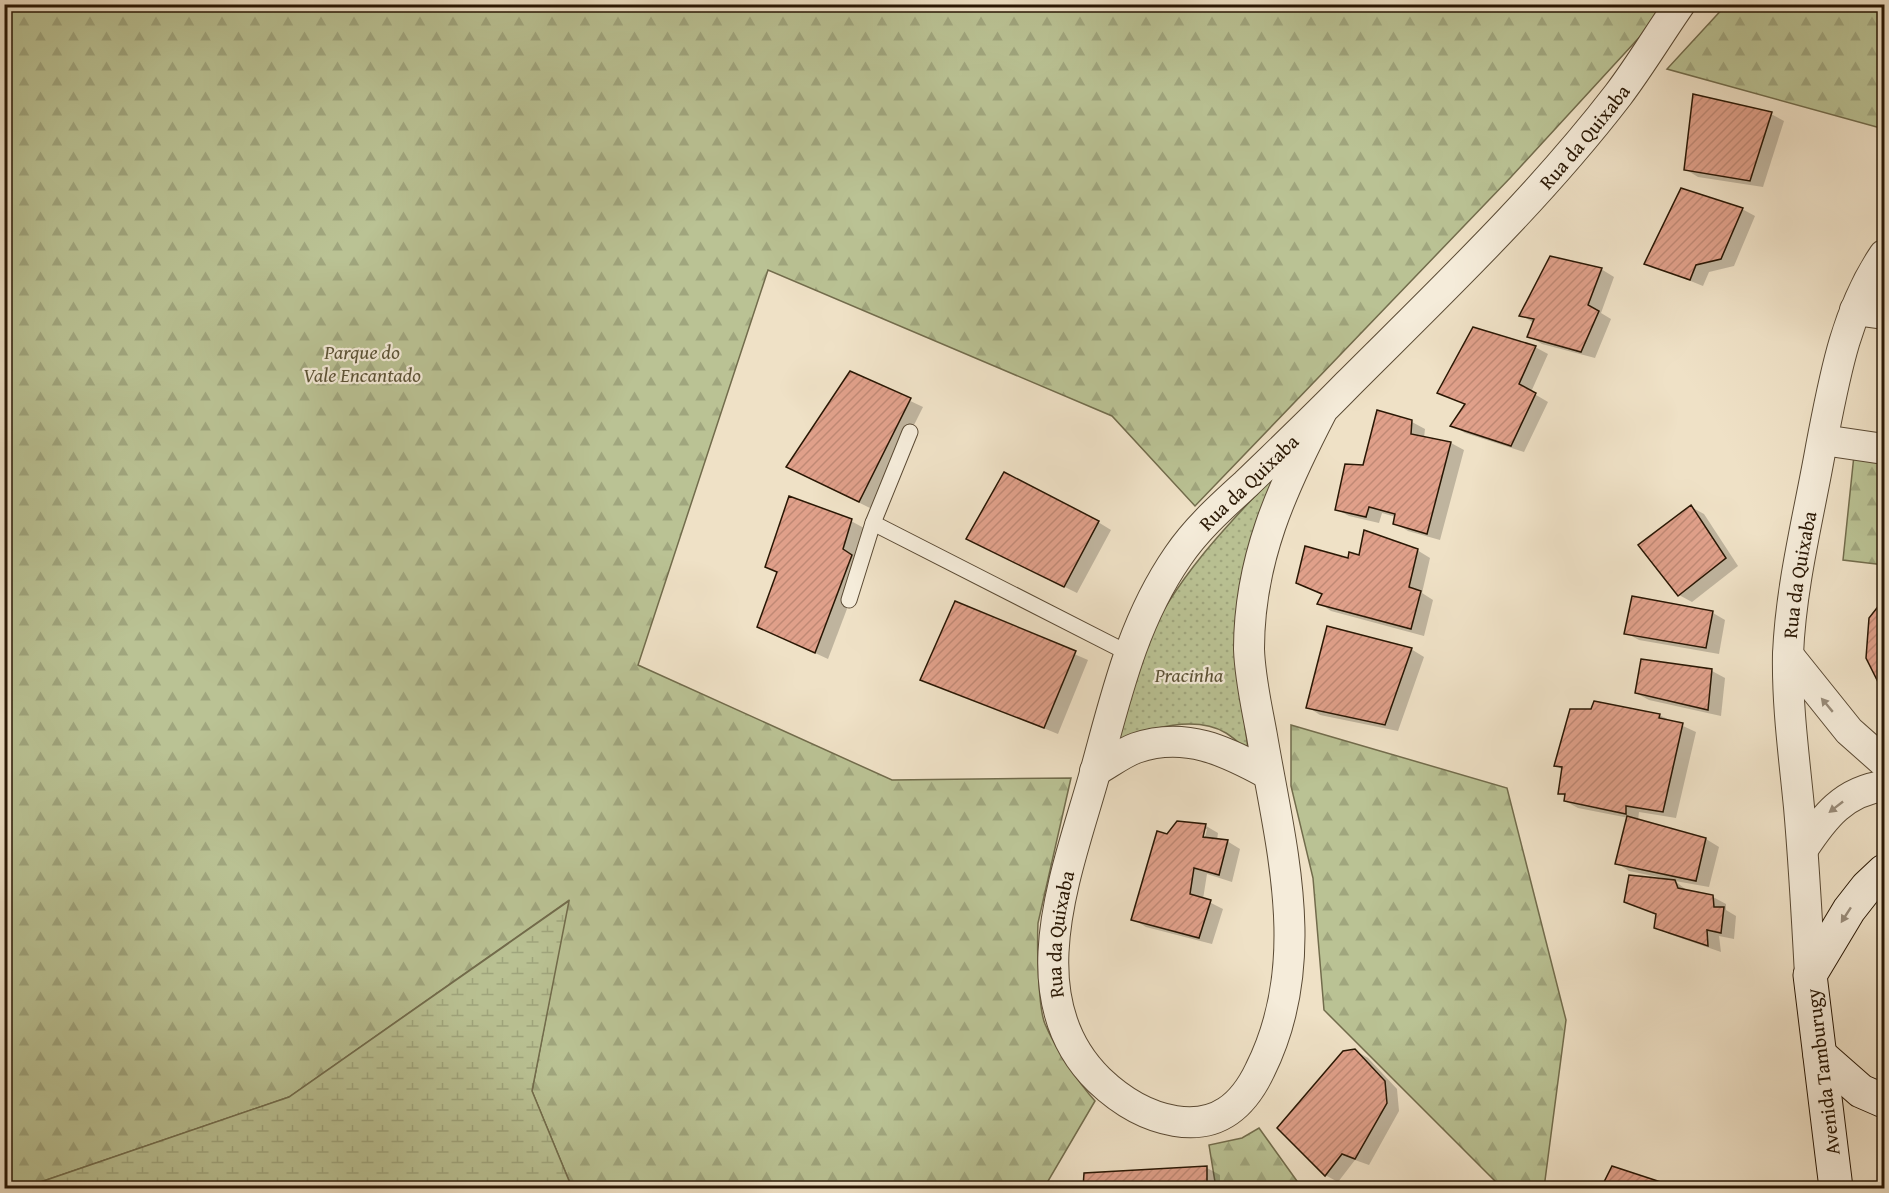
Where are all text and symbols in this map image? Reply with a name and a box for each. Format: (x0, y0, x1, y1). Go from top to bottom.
street label: Rua da Quixaba (1531, 77, 1636, 195)
park label: Parque do Vale Encantado (303, 337, 421, 389)
street label: Rua da Quixaba (1191, 426, 1305, 536)
street label: Rua da Quixaba (1774, 508, 1823, 639)
park label: Pracinha (1154, 660, 1224, 689)
one-way arrow (1821, 698, 1834, 713)
one-way arrow (1828, 801, 1844, 813)
street label: Rua da Quixaba (1039, 867, 1081, 1000)
one-way arrow (1841, 907, 1852, 923)
street label: Avenida Tamburugy (1797, 987, 1847, 1157)

